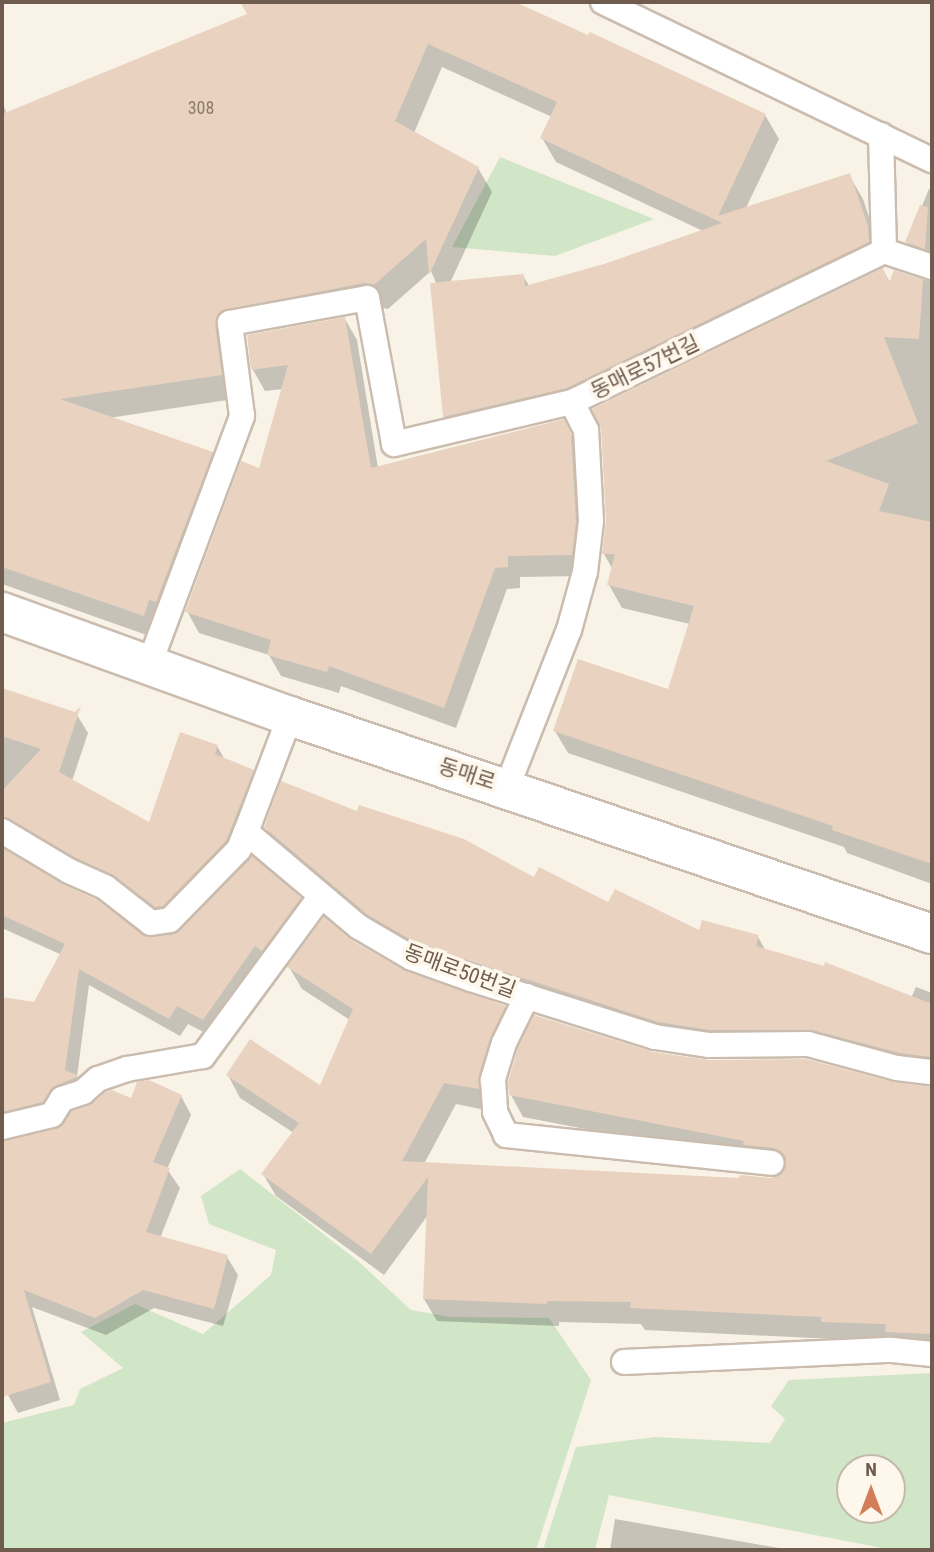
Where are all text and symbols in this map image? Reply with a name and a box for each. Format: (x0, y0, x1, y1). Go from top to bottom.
house number: 308 (188, 97, 214, 119)
street label: 동매로57번길 (587, 330, 703, 404)
street label: 동매로 (436, 753, 498, 795)
street label: 동매로50번길 (401, 939, 519, 1003)
north arrow (836, 1454, 906, 1524)
text: N (865, 1458, 877, 1481)

